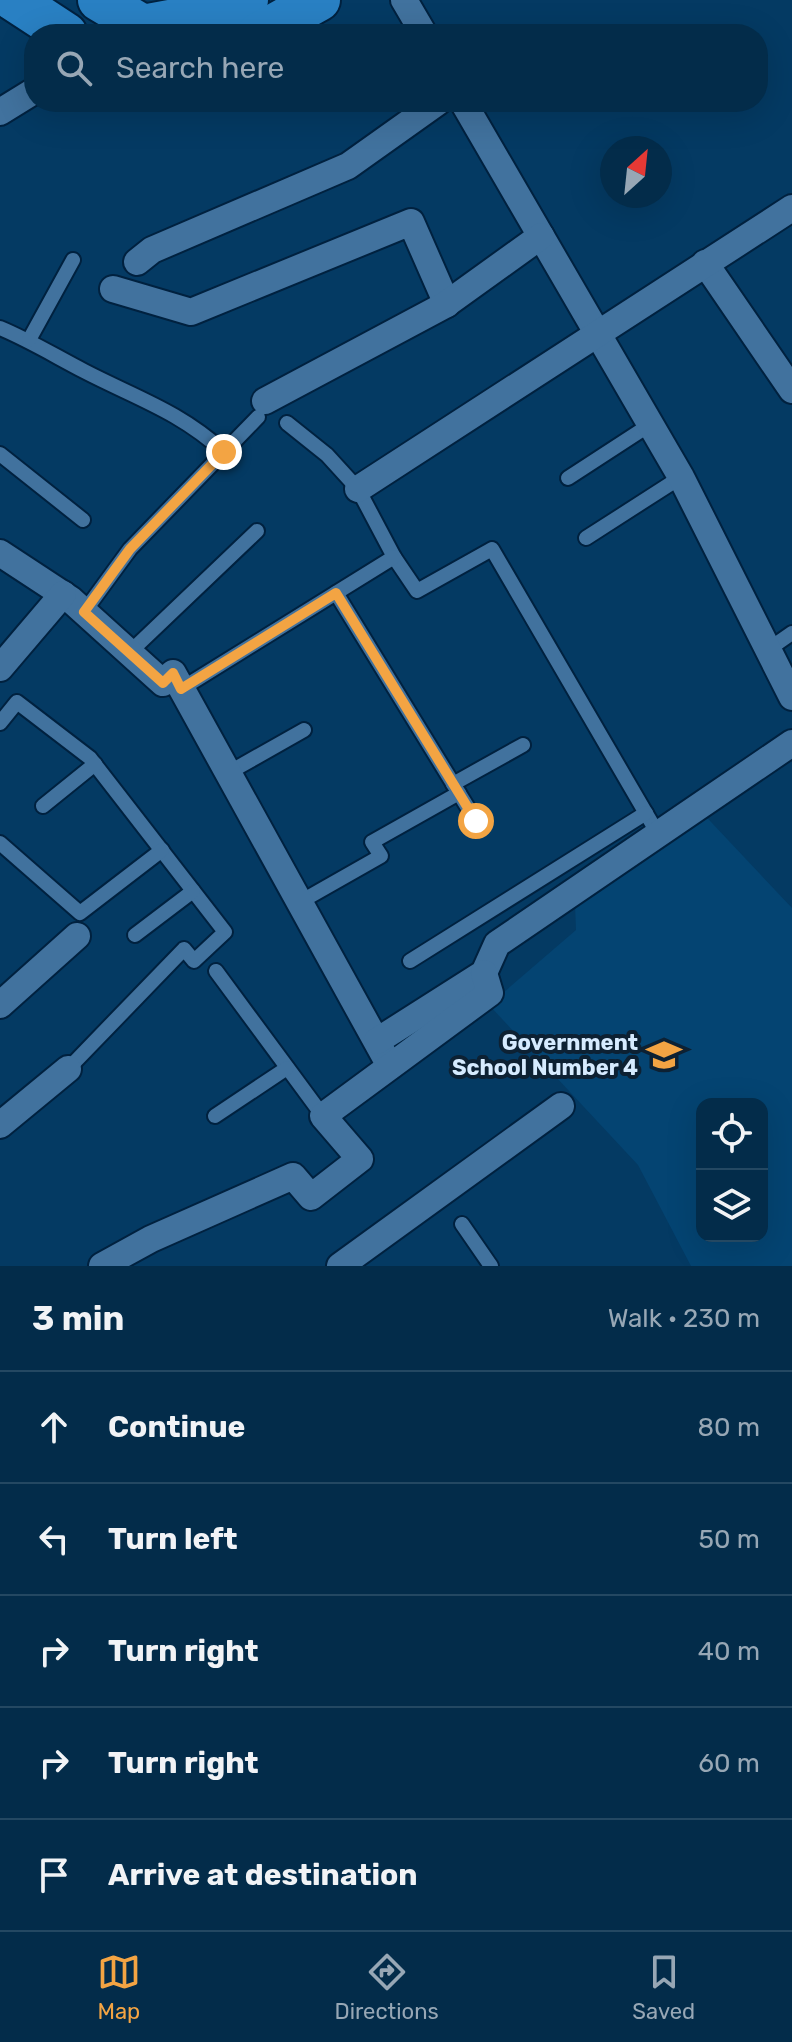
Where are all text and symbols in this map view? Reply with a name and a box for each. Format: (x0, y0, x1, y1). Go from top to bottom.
search box (24, 24, 768, 112)
icon: search (52, 46, 96, 90)
text: Search here (116, 50, 284, 86)
north arrow (600, 136, 672, 208)
route end (206, 434, 242, 470)
route start (458, 803, 494, 839)
place label: Government School Number 4 (452, 1029, 638, 1081)
school or university icon: Government School Number 4 (645, 1036, 683, 1074)
map controls (696, 1098, 768, 1242)
button: locate (696, 1098, 768, 1170)
button: layers (696, 1170, 768, 1242)
text: 3 min (32, 1298, 124, 1339)
text: Walk · 230 m (608, 1303, 760, 1334)
icon: ahead (32, 1405, 76, 1449)
text: Continue (108, 1409, 245, 1445)
text: 80 m (697, 1412, 760, 1443)
icon: left (32, 1517, 76, 1561)
text: Turn left (108, 1521, 238, 1557)
text: 50 m (699, 1524, 760, 1555)
icon: right (32, 1629, 76, 1673)
text: Turn right (108, 1633, 259, 1669)
text: 40 m (698, 1636, 760, 1667)
icon: right (32, 1741, 76, 1785)
text: Turn right (108, 1745, 259, 1781)
text: 60 m (698, 1748, 760, 1779)
icon: arrive (32, 1853, 76, 1897)
text: Arrive at destination (108, 1857, 418, 1893)
tab: Map (97, 1950, 141, 2025)
tab: Directions (334, 1950, 439, 2025)
tab: Saved (632, 1950, 695, 2025)

